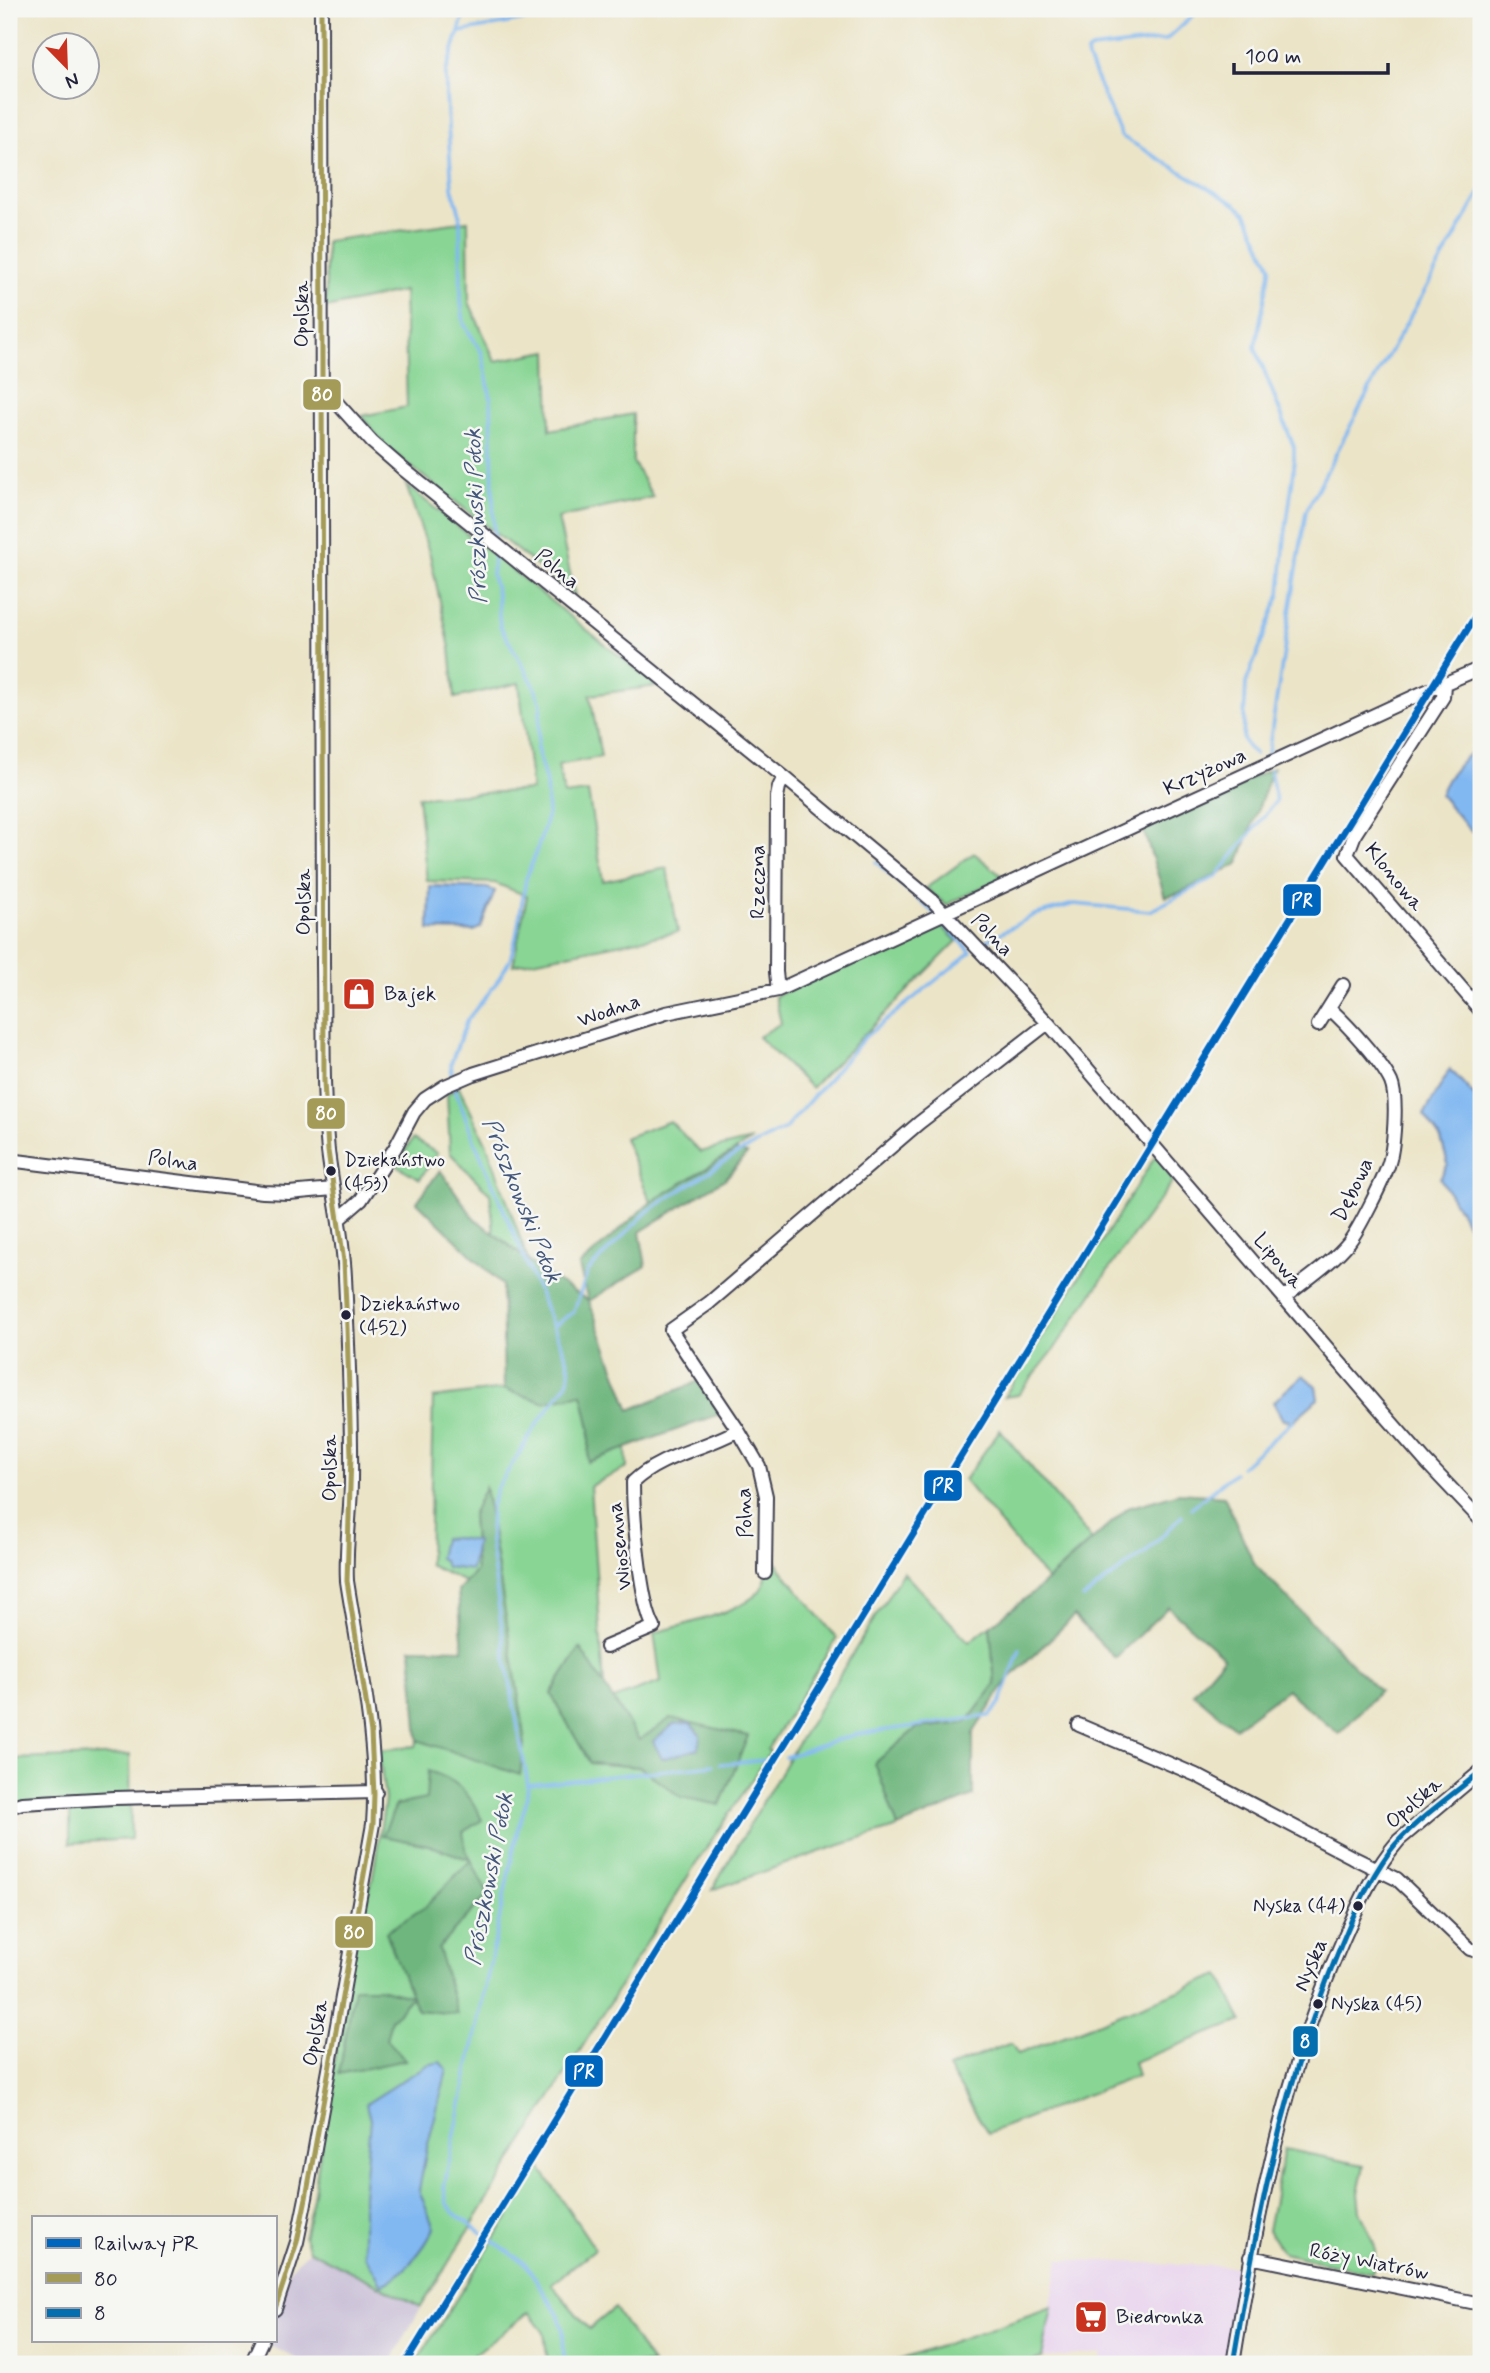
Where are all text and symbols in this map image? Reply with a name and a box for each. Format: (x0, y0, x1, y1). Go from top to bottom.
north arrow (32, 32, 102, 102)
scale bar (1234, 32, 1388, 76)
text: 100 m (1245, 43, 1301, 71)
text: N (61, 66, 83, 94)
street label: Opolska (288, 280, 316, 347)
line badge: 80 (302, 378, 342, 411)
text: 80 (311, 383, 333, 408)
water label: Prószkowski Potok (459, 428, 495, 604)
street label: Polna (529, 542, 585, 596)
street label: Krzyżowa (1159, 741, 1251, 803)
street label: Klonowa (1358, 837, 1430, 917)
street label: Rzeczna (744, 845, 772, 919)
street label: Opolska (290, 868, 318, 935)
line badge: PR (1282, 883, 1322, 917)
text: PR (1291, 889, 1313, 914)
street label: Polna (965, 907, 1019, 963)
shop icon: Bajek (340, 975, 378, 1013)
place label: Bajek (384, 980, 436, 1008)
street label: Wodna (574, 987, 644, 1035)
line badge: 80 (306, 1097, 346, 1130)
text: 80 (315, 1102, 337, 1127)
water label: Prószkowski Potok (474, 1114, 568, 1288)
street label: Polna (146, 1144, 200, 1178)
place label: Dziekaństwo (453) (344, 1148, 445, 1197)
street label: Dębowa (1325, 1153, 1381, 1227)
marker: Dziekaństwo (453) (324, 1164, 338, 1178)
street label: Lipowa (1247, 1227, 1310, 1295)
place label: Dziekaństwo (452) (359, 1292, 460, 1341)
marker: Dziekaństwo (452) (339, 1308, 353, 1322)
street label: Opolska (316, 1434, 344, 1501)
line badge: PR (923, 1469, 963, 1502)
text: PR (932, 1474, 954, 1499)
street label: Polna (730, 1487, 760, 1539)
street label: Wiosenna (601, 1500, 639, 1592)
street label: Opolska (1380, 1770, 1449, 1835)
water label: Prószkowski Potok (459, 1790, 521, 1968)
place label: Nyska (44) (1253, 1894, 1345, 1919)
marker: Nyska (44) (1351, 1899, 1365, 1913)
line badge: 80 (334, 1915, 374, 1949)
text: 80 (343, 1921, 365, 1946)
street label: Nyska (1287, 1934, 1335, 1996)
place label: Nyska (45) (1331, 1992, 1422, 2017)
street label: Opolska (296, 1997, 336, 2068)
marker: Nyska (45) (1311, 1997, 1325, 2011)
line badge: 8 (1292, 2025, 1319, 2058)
text: 8 (1300, 2030, 1310, 2055)
line badge: PR (564, 2054, 604, 2088)
text: PR (573, 2060, 595, 2085)
legend (32, 2216, 276, 2342)
text: Railway PR (94, 2230, 199, 2258)
street label: Róży Wiatrów (1307, 2237, 1431, 2287)
text: 80 (94, 2266, 118, 2294)
supermarket icon: Biedronka (1072, 2298, 1110, 2336)
text: 8 (94, 2300, 106, 2328)
place label: Biedronka (1116, 2303, 1204, 2331)

